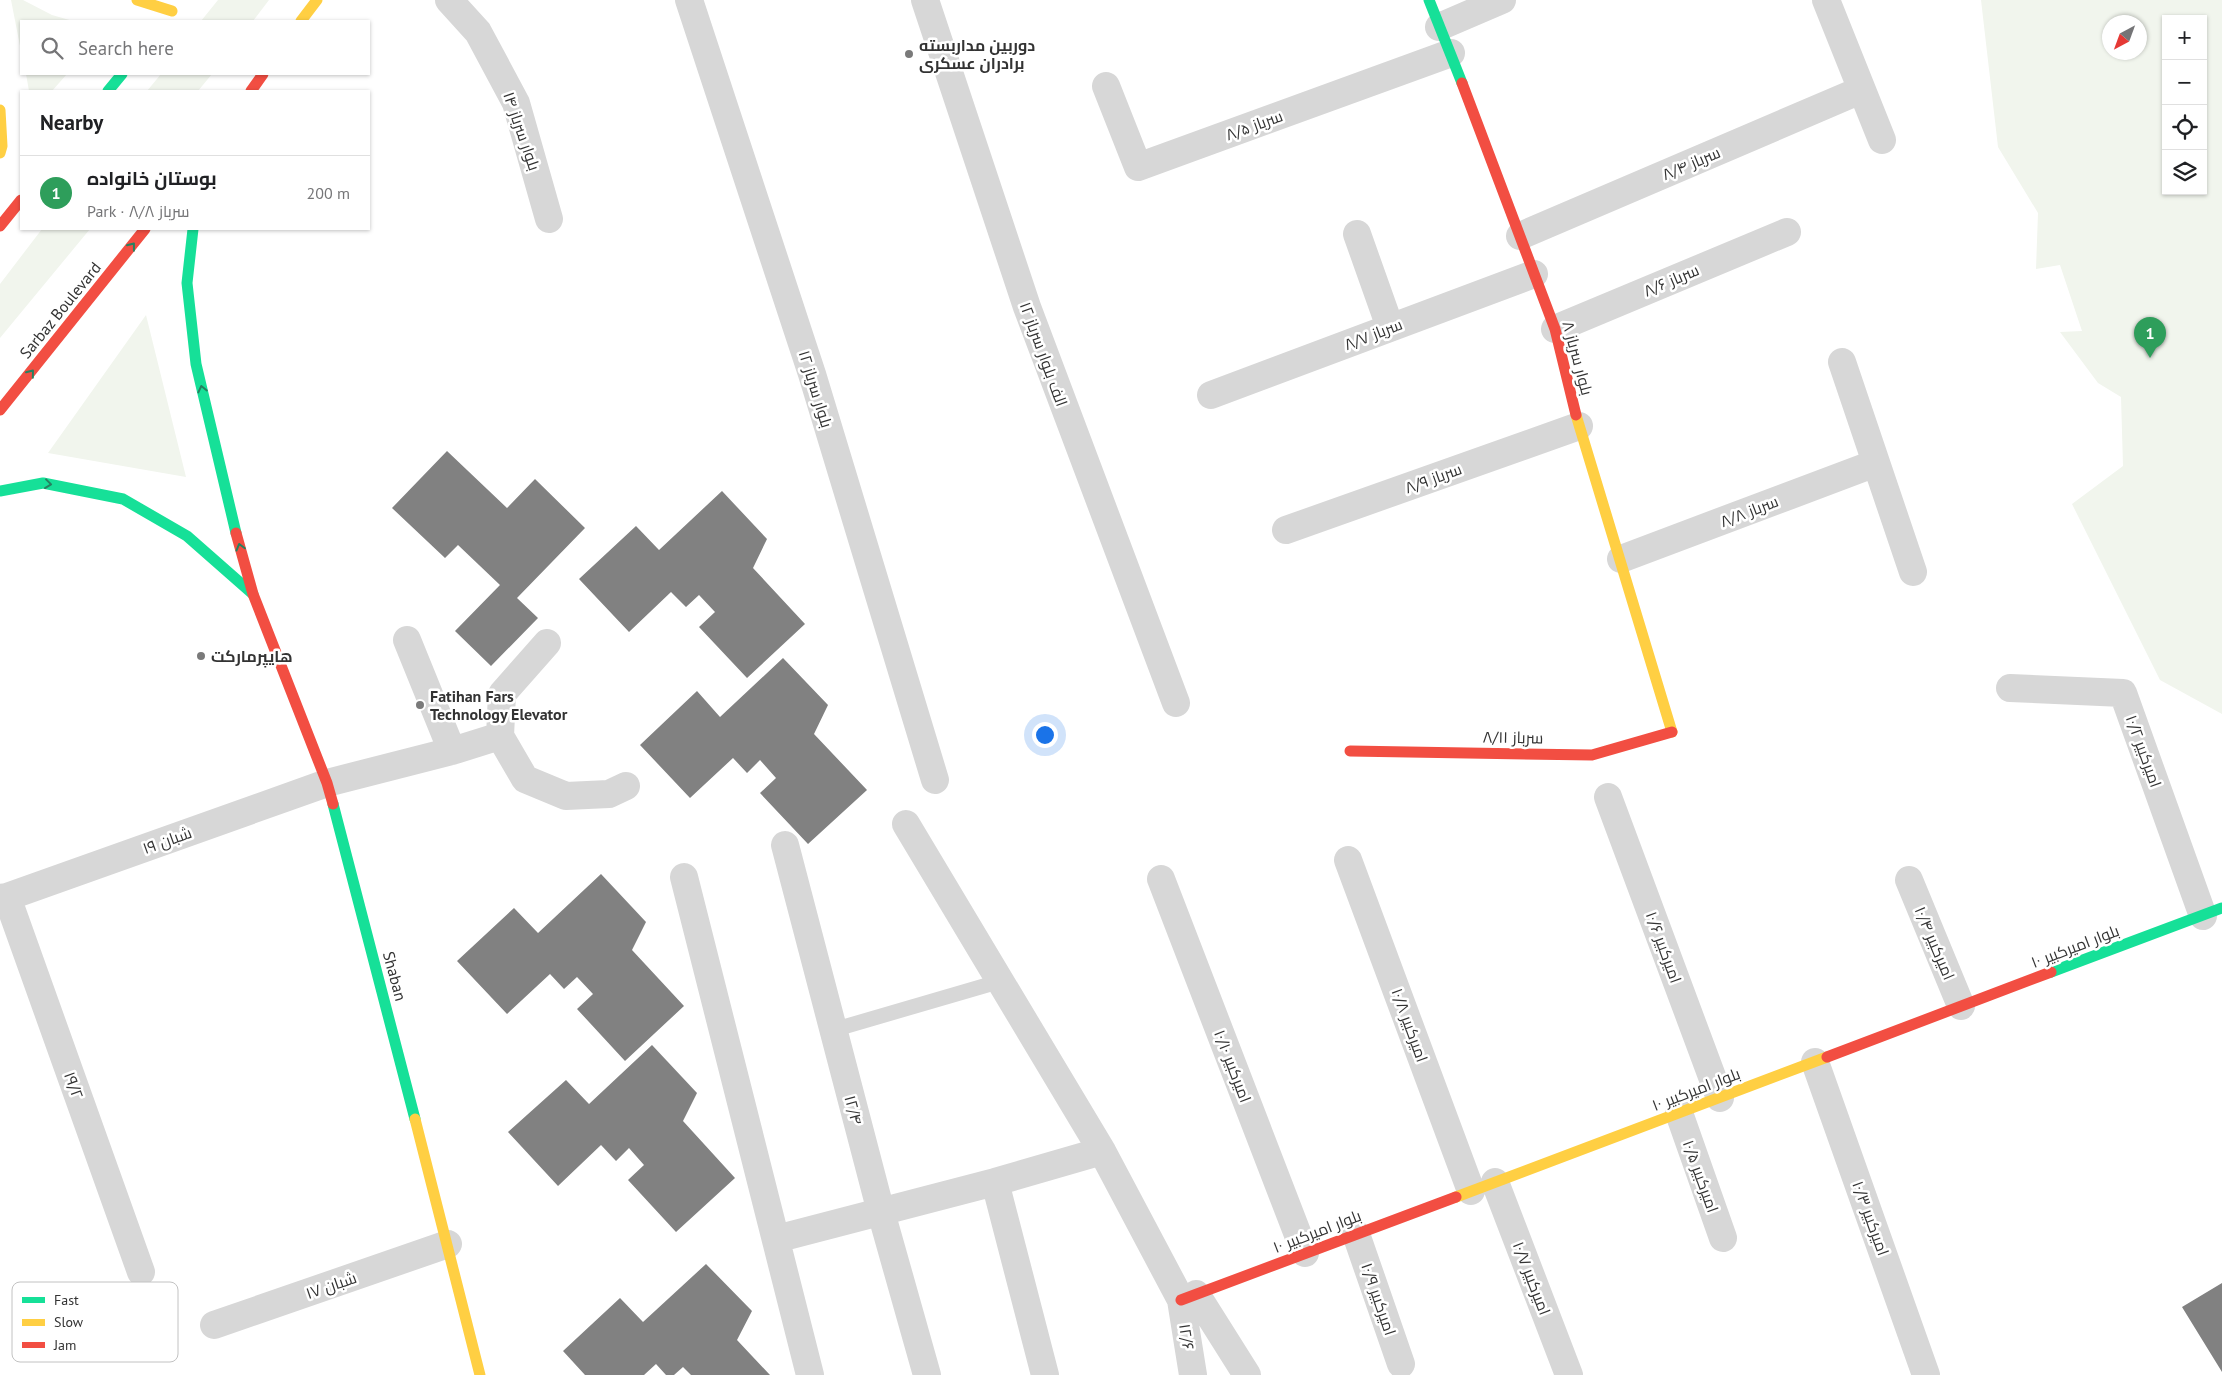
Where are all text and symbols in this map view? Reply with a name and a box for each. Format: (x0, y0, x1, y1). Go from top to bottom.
north arrow (2102, 15, 2147, 60)
map controls (2162, 15, 2207, 195)
button: + (2162, 15, 2207, 60)
search box (20, 20, 370, 75)
icon: search (38, 34, 66, 62)
place label: دوربین مداربسته برادران عسکری (919, 35, 1035, 73)
text: Search here (78, 36, 174, 60)
marker: دوربین مداربسته برادران عسکری (903, 48, 915, 60)
button: − (2162, 60, 2207, 105)
street label: ۱۴ بلوار سرباز (499, 89, 545, 173)
street label: ۸/۵ سرباز (1223, 105, 1285, 145)
button: locate (2162, 105, 2207, 150)
text: Nearby (40, 109, 103, 136)
street label: ۸/۴ سرباز (1659, 142, 1723, 184)
button: layers (2162, 150, 2207, 195)
text: بوستان خانواده (87, 166, 217, 190)
text: 1 (51, 183, 61, 203)
text: 200 m (307, 183, 350, 203)
text: Park · ۸/۸ سرباز (87, 201, 190, 221)
one-way arrow (126, 242, 135, 251)
street label: Sarbaz Boulevard (15, 258, 105, 362)
street label: ۸/۶ سرباز (1640, 259, 1702, 301)
street label: ۱۲ الف بلوار سرباز (1016, 299, 1072, 409)
street label: ۸/۷ سرباز (1341, 314, 1405, 354)
pin: 1 (2134, 317, 2166, 358)
street label: ۸ بلوار سرباز (1558, 318, 1598, 398)
street label: ۱۲ بلوار سرباز (795, 348, 837, 430)
one-way arrow (25, 369, 34, 378)
one-way arrow (197, 385, 208, 394)
street label: ۸/۹ سرباز (1402, 458, 1464, 498)
one-way arrow (44, 478, 52, 489)
street label: ۸/۸ سرباز (1717, 491, 1781, 531)
one-way arrow (235, 544, 245, 552)
place label: هایپرمارکت (211, 646, 293, 668)
marker: هایپرمارکت (195, 650, 207, 662)
place label: Fatihan Fars Technology Elevator (430, 686, 568, 724)
marker: Fatihan Fars Technology Elevator (414, 699, 426, 711)
street label: ۱۰/۲ امیرکبیر (2122, 712, 2166, 790)
your location (1032, 722, 1058, 748)
street label: ۸/۱۱ سرباز (1482, 726, 1544, 748)
street label: ۱۹ شبان (140, 822, 195, 859)
street label: ۱۰/۴ امیرکبیر (1911, 903, 1959, 983)
street label: ۱۰/۶ امیرکبیر (1642, 908, 1686, 986)
street label: ۱۰ بلوار امیرکبیر (2028, 920, 2122, 972)
street label: Shaban (379, 949, 411, 1003)
street label: ۱۰/۸ امیرکبیر (1387, 985, 1433, 1065)
street label: ۱۰/۱۰ امیرکبیر (1210, 1027, 1256, 1105)
street label: ۱۰ بلوار امیرکبیر (1649, 1063, 1743, 1115)
street label: ۱۹/۲ (60, 1069, 88, 1101)
street label: ۱۲/۴ (841, 1093, 867, 1127)
street label: ۱۰/۵ امیرکبیر (1679, 1137, 1723, 1215)
street label: ۱۰/۳ امیرکبیر (1848, 1178, 1894, 1258)
street label: ۱۰ بلوار امیرکبیر (1270, 1205, 1364, 1257)
street label: ۱۰/۷ امیرکبیر (1509, 1238, 1555, 1318)
street label: ۱۰/۹ امیرکبیر (1357, 1260, 1401, 1338)
street label: ۱۷ شبان (303, 1267, 359, 1304)
legend (12, 1282, 178, 1362)
text: Fast (54, 1291, 79, 1309)
text: Slow (54, 1313, 84, 1331)
street label: ۱۲/۶ (1175, 1322, 1199, 1352)
text: Jam (53, 1336, 76, 1354)

